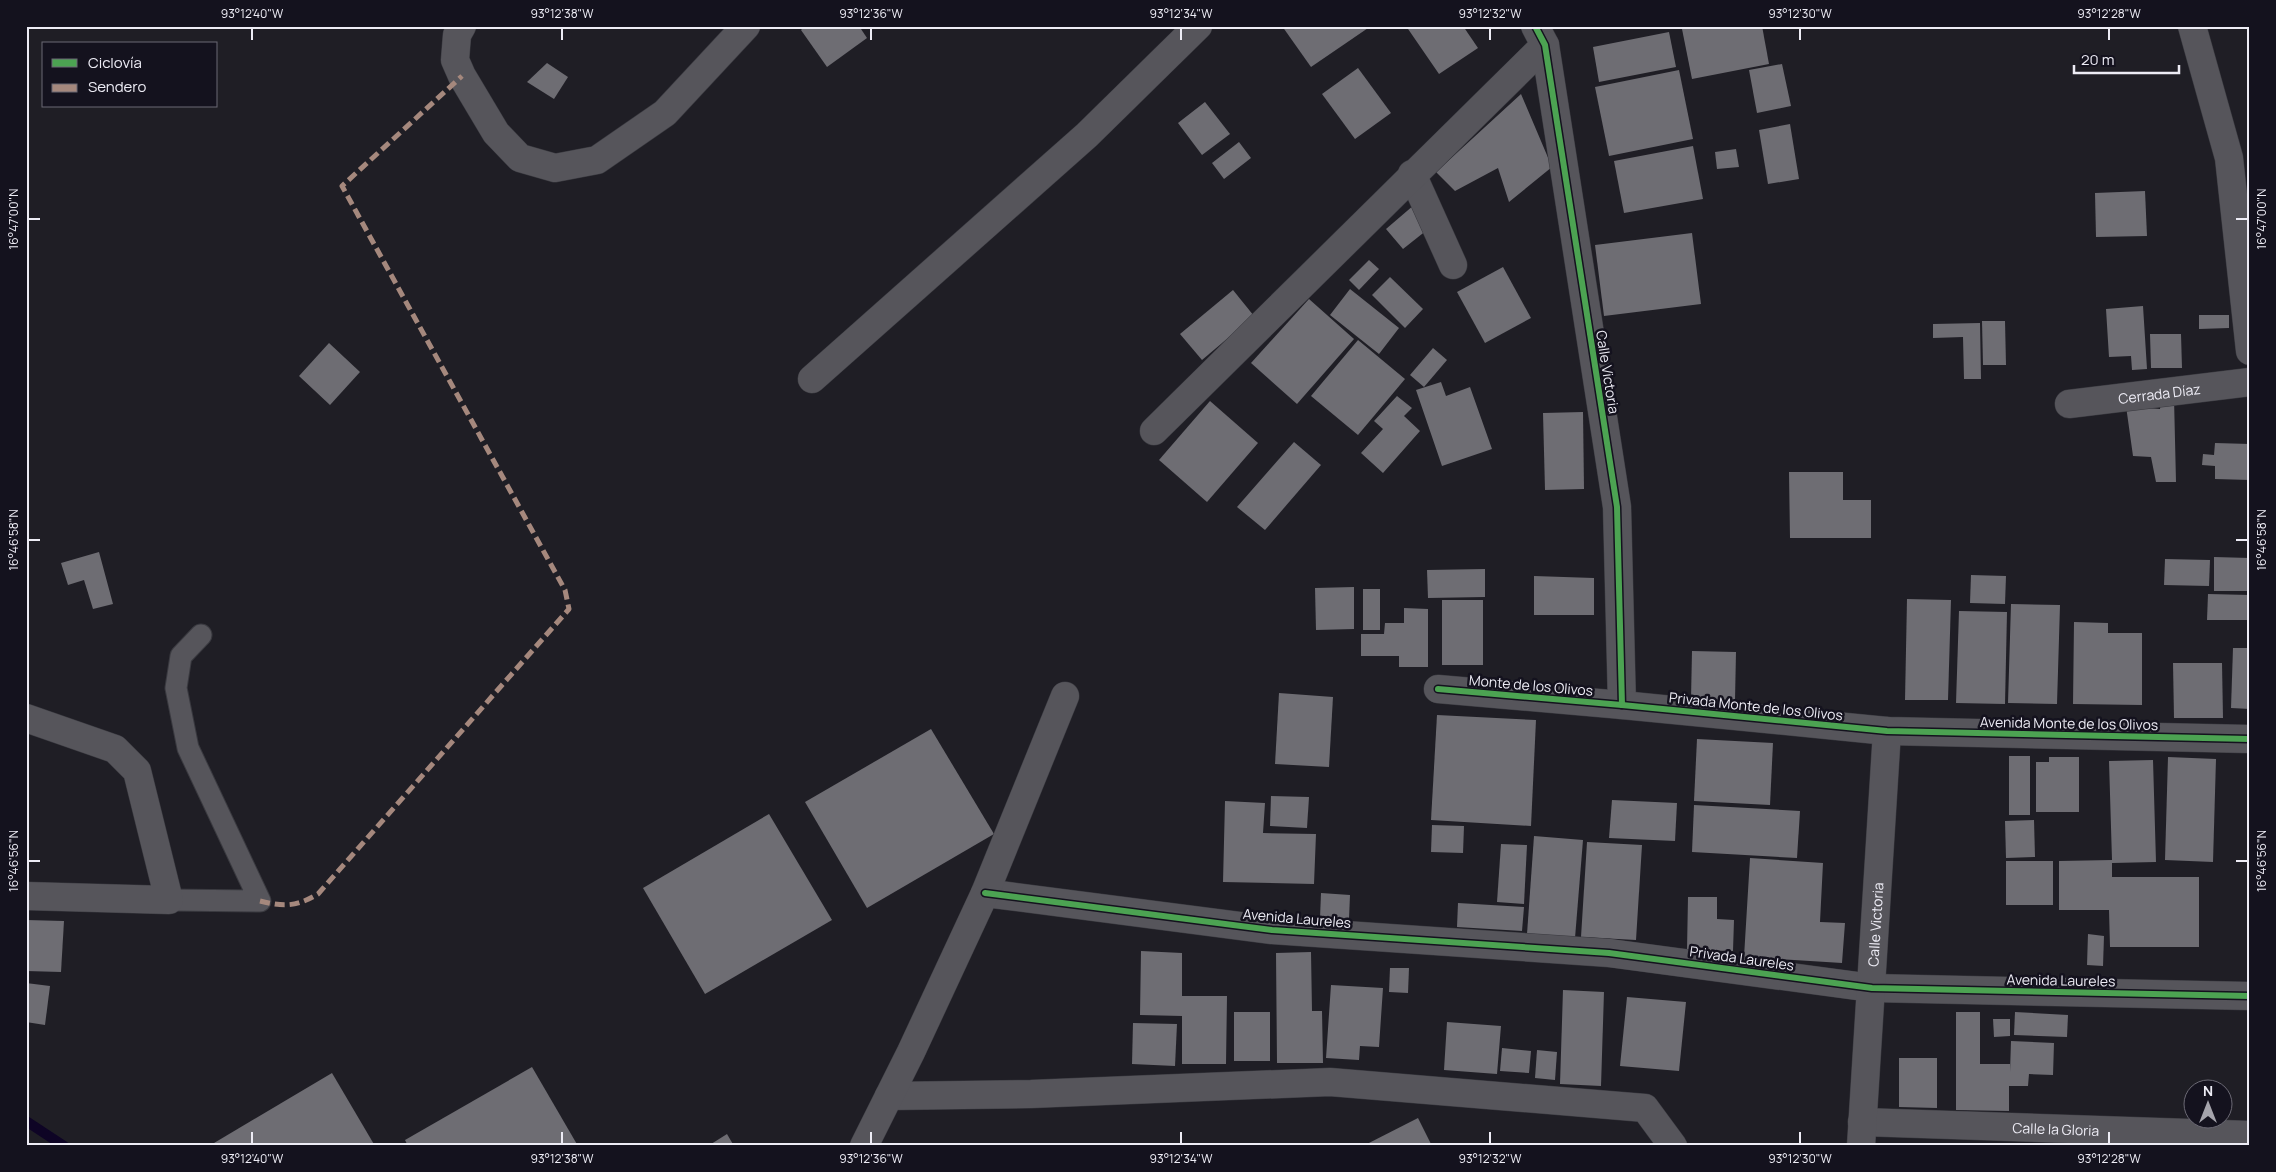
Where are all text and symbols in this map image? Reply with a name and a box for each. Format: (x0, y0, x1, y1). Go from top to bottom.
text: 93°12'40"W (221, 5, 284, 22)
text: 93°12'38"W (530, 5, 594, 22)
text: 93°12'36"W (839, 5, 904, 22)
text: 93°12'34"W (1150, 5, 1213, 22)
text: 93°12'32"W (1459, 5, 1522, 22)
text: 93°12'30"W (1768, 5, 1832, 22)
text: 93°12'28"W (2077, 5, 2141, 22)
legend (42, 42, 218, 108)
scale bar (2074, 42, 2178, 74)
text: 20 m (2081, 49, 2114, 70)
text: Ciclovía (88, 52, 142, 73)
text: Sendero (88, 76, 147, 97)
text: 16°47'00"N (5, 189, 22, 249)
text: 16°47'00"N (2253, 189, 2270, 249)
street label: Calle Victoria (1592, 329, 1624, 415)
street label: Cerrada Díaz (2117, 379, 2201, 407)
text: 16°46'58"N (5, 509, 22, 571)
text: 16°46'58"N (2253, 509, 2270, 571)
street label: Monte de los Olivos (1468, 670, 1594, 700)
street label: Privada Monte de los Olivos (1668, 687, 1844, 725)
street label: Avenida Monte de los Olivos (1980, 712, 2158, 734)
text: 16°46'56"N (5, 830, 22, 892)
text: 16°46'56"N (2253, 830, 2270, 892)
street label: Calle Victoria (1863, 882, 1887, 967)
street label: Avenida Laureles (1242, 904, 1352, 932)
street label: Privada Laureles (1689, 941, 1795, 975)
street label: Avenida Laureles (2006, 970, 2116, 990)
north arrow (2184, 1080, 2234, 1130)
text: N (2203, 1081, 2213, 1100)
street label: Calle la Gloria (2012, 1118, 2100, 1139)
text: 93°12'40"W (221, 1150, 284, 1167)
text: 93°12'38"W (530, 1150, 594, 1167)
text: 93°12'36"W (839, 1150, 904, 1167)
text: 93°12'34"W (1150, 1150, 1213, 1167)
text: 93°12'32"W (1459, 1150, 1522, 1167)
text: 93°12'30"W (1768, 1150, 1832, 1167)
text: 93°12'28"W (2077, 1150, 2141, 1167)

